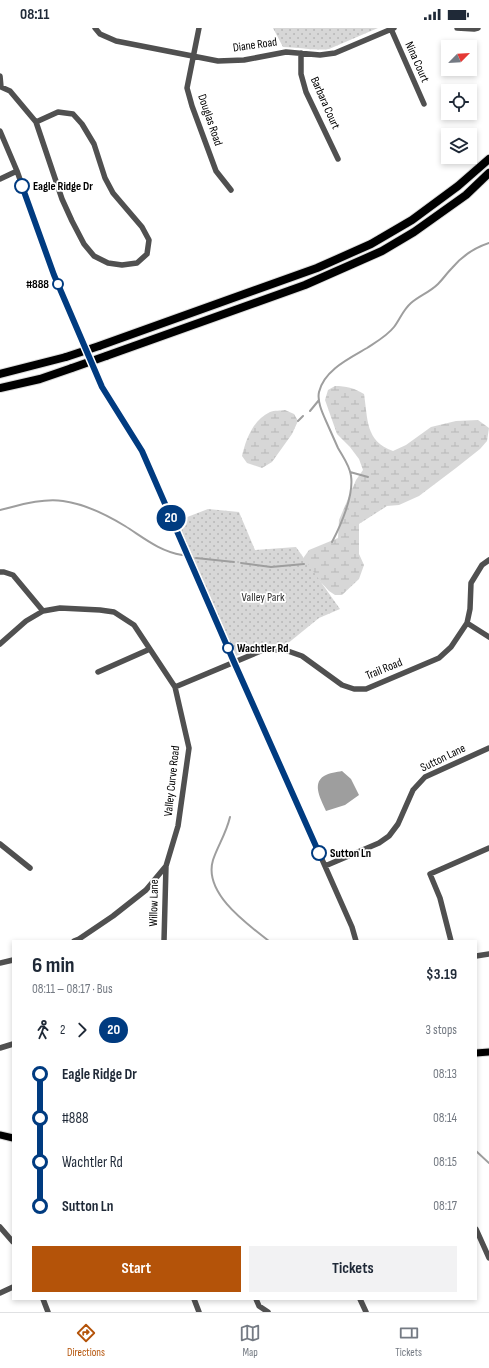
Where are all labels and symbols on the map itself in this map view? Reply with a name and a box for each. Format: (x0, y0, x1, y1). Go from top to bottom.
street label: Diane Road (232, 34, 278, 56)
street label: Nina Court (401, 39, 433, 85)
north arrow (441, 40, 477, 76)
street label: Barbara Court (307, 74, 343, 132)
street label: Douglas Road (194, 92, 226, 148)
marker: Eagle Ridge Dr (14, 178, 30, 194)
place label: Eagle Ridge Dr (33, 179, 93, 194)
place label: #888 (26, 277, 49, 292)
marker: #888 (52, 278, 64, 290)
line badge: 20 (153, 505, 189, 531)
park label: Valley Park (242, 590, 285, 605)
place label: Wachtler Rd (237, 641, 289, 656)
marker: Wachtler Rd (222, 642, 234, 654)
street label: Trail Road (363, 655, 405, 683)
street label: Sutton Lane (418, 741, 468, 775)
street label: Valley Curve Road (161, 745, 183, 817)
marker: Sutton Ln (311, 845, 327, 861)
place label: Sutton Ln (330, 846, 371, 861)
street label: Willow Lane (146, 879, 162, 927)

